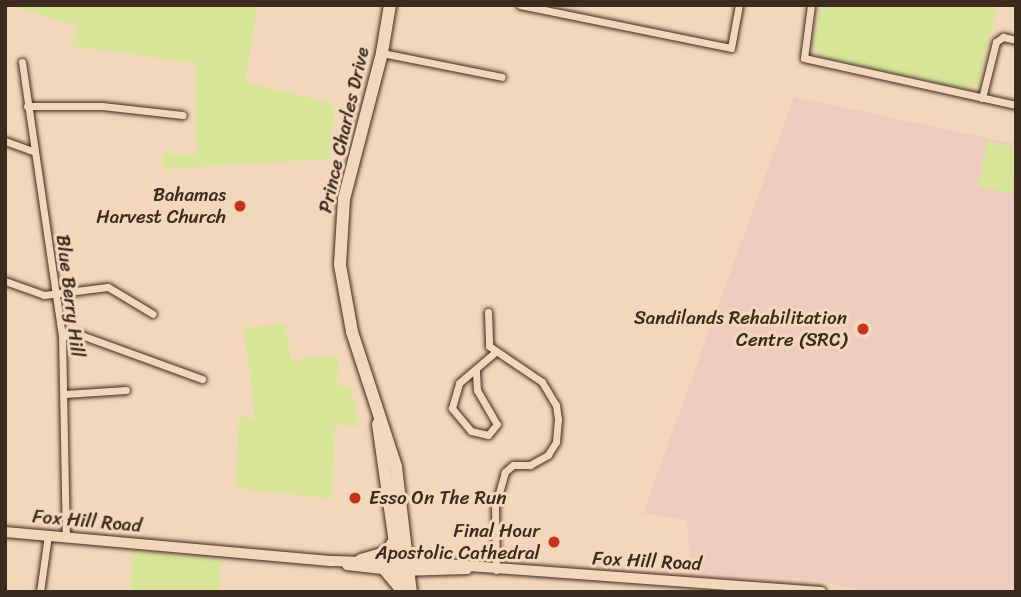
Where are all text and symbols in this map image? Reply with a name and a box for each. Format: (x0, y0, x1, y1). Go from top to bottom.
street label: Prince Charles Drive (314, 45, 374, 215)
place label: Bahamas Harvest Church (96, 184, 226, 228)
marker: Bahamas Harvest Church (232, 198, 248, 214)
street label: Blue Berry Hill (51, 233, 89, 359)
place label: Sandilands Rehabilitation Centre (SRC) (634, 307, 847, 351)
marker: Sandilands Rehabilitation Centre (SRC) (853, 319, 873, 339)
place label: Esso On The Run (369, 487, 506, 509)
marker: Esso On The Run (347, 490, 363, 506)
street label: Fox Hill Road (31, 505, 143, 537)
place label: Final Hour Apostolic Cathedral (375, 520, 540, 564)
marker: Final Hour Apostolic Cathedral (546, 534, 562, 550)
street label: Fox Hill Road (592, 547, 702, 575)

